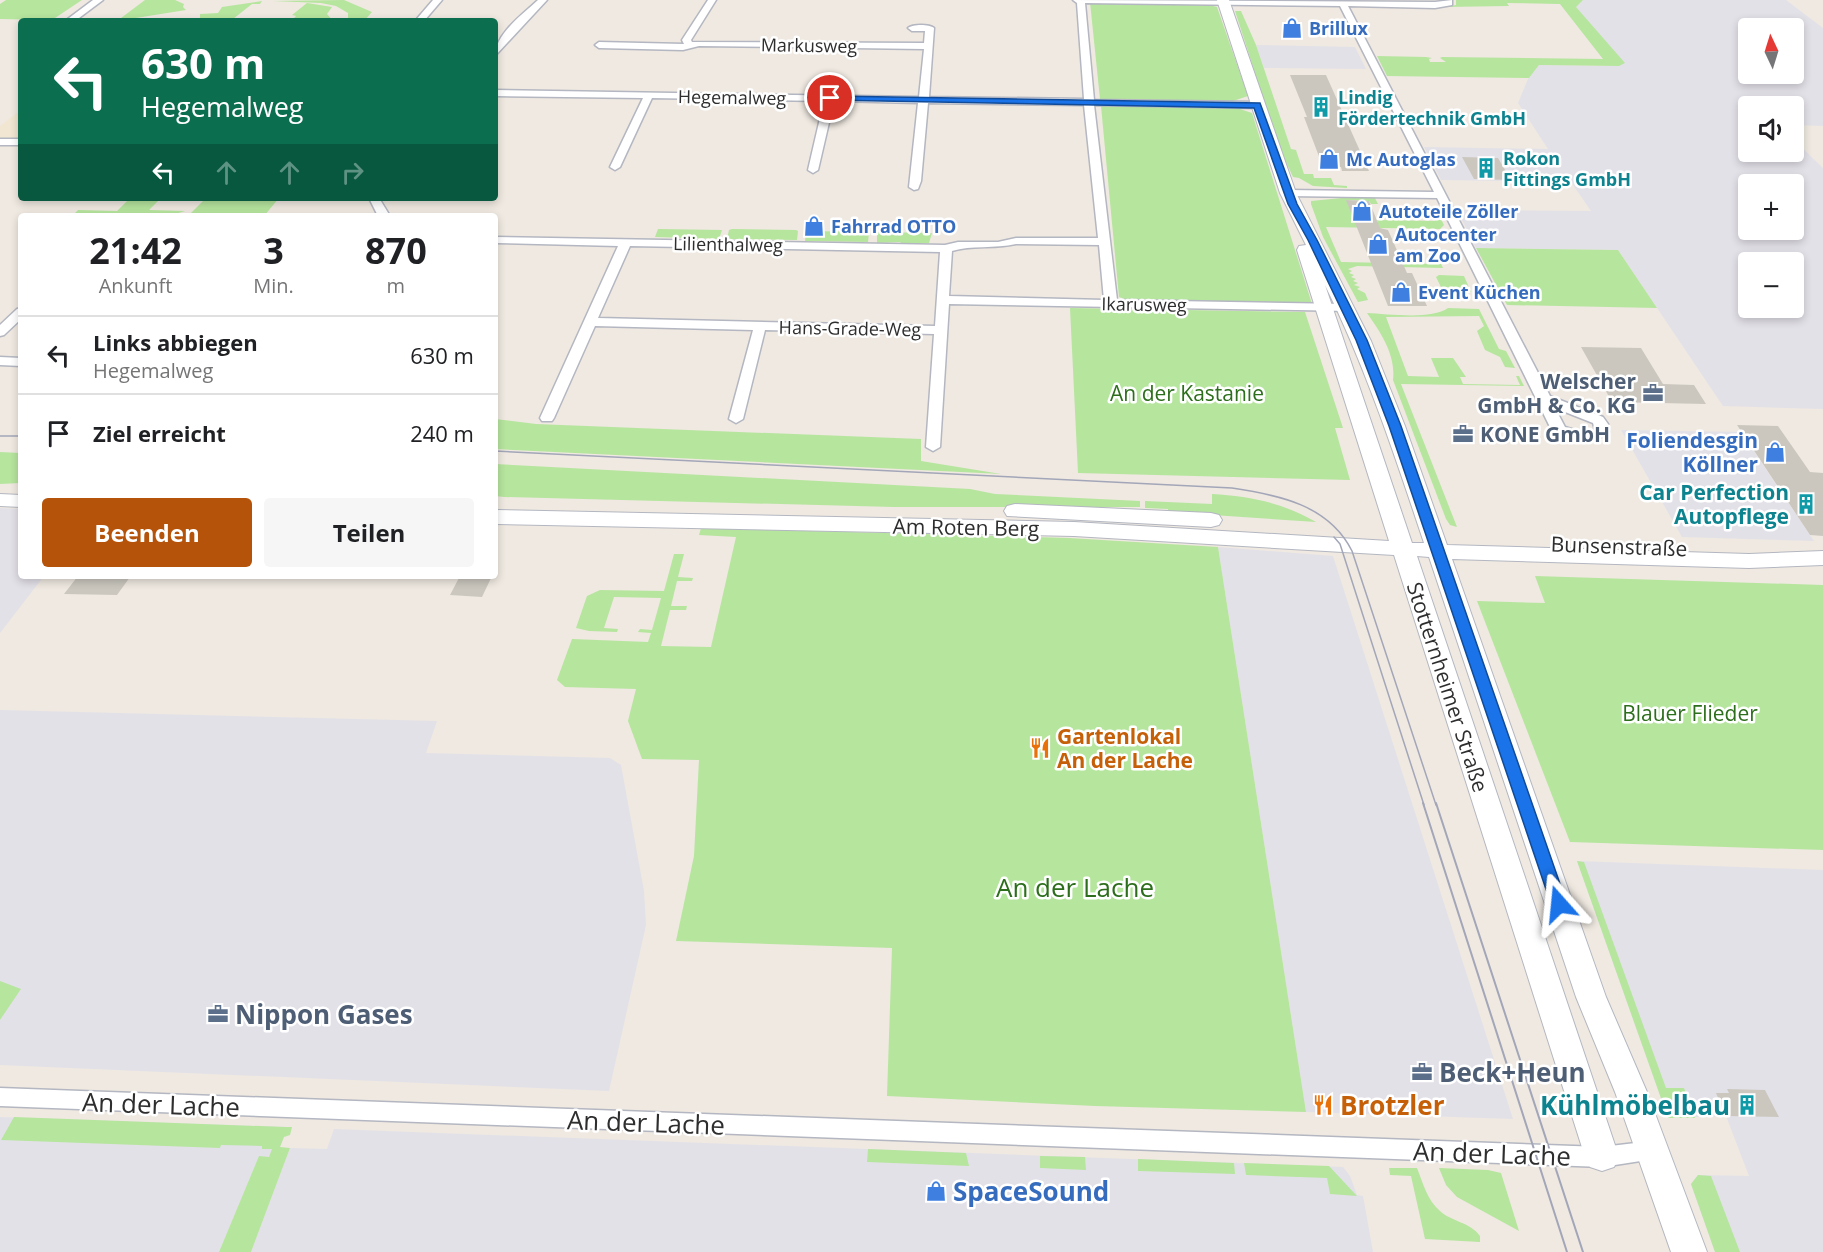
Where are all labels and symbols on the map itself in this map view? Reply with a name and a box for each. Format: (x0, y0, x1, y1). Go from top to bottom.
shop icon: Brillux (1280, 16, 1304, 40)
place label: Brillux (1309, 16, 1369, 40)
north arrow (1738, 18, 1804, 84)
street label: Markusweg (761, 32, 858, 58)
pin (804, 72, 855, 123)
street label: Hegemalweg (678, 84, 787, 110)
place label: Lindig Fördertechnik GmbH (1338, 85, 1526, 130)
building icon: Lindig Fördertechnik GmbH (1309, 95, 1333, 119)
place label: Rokon Fittings GmbH (1503, 146, 1631, 191)
shop icon: Mc Autoglas (1317, 147, 1341, 171)
place label: Mc Autoglas (1346, 147, 1456, 171)
building icon: Rokon Fittings GmbH (1474, 156, 1498, 180)
shop icon: Autoteile Zöller (1350, 199, 1374, 223)
place label: Autoteile Zöller (1379, 199, 1518, 223)
shop icon: Fahrrad OTTO (802, 214, 826, 238)
place label: Fahrrad OTTO (831, 214, 956, 238)
place label: Autocenter am Zoo (1395, 222, 1497, 267)
street label: Lilienthalweg (673, 231, 783, 257)
shop icon: Autocenter am Zoo (1366, 232, 1390, 256)
shop icon: Event Küchen (1389, 280, 1413, 304)
place label: Event Küchen (1418, 280, 1541, 304)
street label: Ikarusweg (1101, 291, 1187, 317)
street label: Hans-Grade-Weg (779, 315, 922, 341)
place label: Welscher GmbH & Co. KG (1477, 367, 1636, 419)
park label: An der Kastanie (1110, 379, 1264, 407)
office icon: Welscher GmbH & Co. KG (1641, 381, 1665, 405)
place label: KONE GmbH (1480, 420, 1610, 448)
office icon: KONE GmbH (1451, 422, 1475, 446)
place label: Foliendesgin Köllner (1626, 426, 1758, 478)
shop icon: Foliendesgin Köllner (1763, 440, 1787, 464)
place label: Car Perfection Autopflege (1639, 478, 1789, 530)
building icon: Car Perfection Autopflege (1794, 492, 1818, 516)
street label: Am Roten Berg (892, 512, 1040, 542)
street label: Bunsenstraße (1550, 530, 1688, 562)
street label: Stotternheimer Straße (1401, 578, 1495, 796)
park label: Blauer Flieder (1622, 699, 1758, 727)
place label: Gartenlokal An der Lache (1057, 722, 1193, 774)
restaurant icon: Gartenlokal An der Lache (1028, 736, 1052, 760)
park label: An der Lache (996, 869, 1154, 905)
position arrow (1527, 872, 1591, 936)
place label: Nippon Gases (235, 996, 413, 1032)
office icon: Nippon Gases (206, 1002, 230, 1026)
place label: Beck+Heun (1439, 1054, 1586, 1090)
office icon: Beck+Heun (1410, 1060, 1434, 1084)
street label: An der Lache (81, 1083, 241, 1125)
place label: Brotzler (1340, 1087, 1445, 1123)
place label: Kühlmöbelbau (1540, 1087, 1730, 1123)
restaurant icon: Brotzler (1311, 1093, 1335, 1117)
building icon: Kühlmöbelbau (1735, 1093, 1759, 1117)
street label: An der Lache (566, 1101, 726, 1143)
street label: An der Lache (1412, 1132, 1572, 1174)
place label: SpaceSound (953, 1173, 1109, 1209)
shop icon: SpaceSound (924, 1179, 948, 1203)

